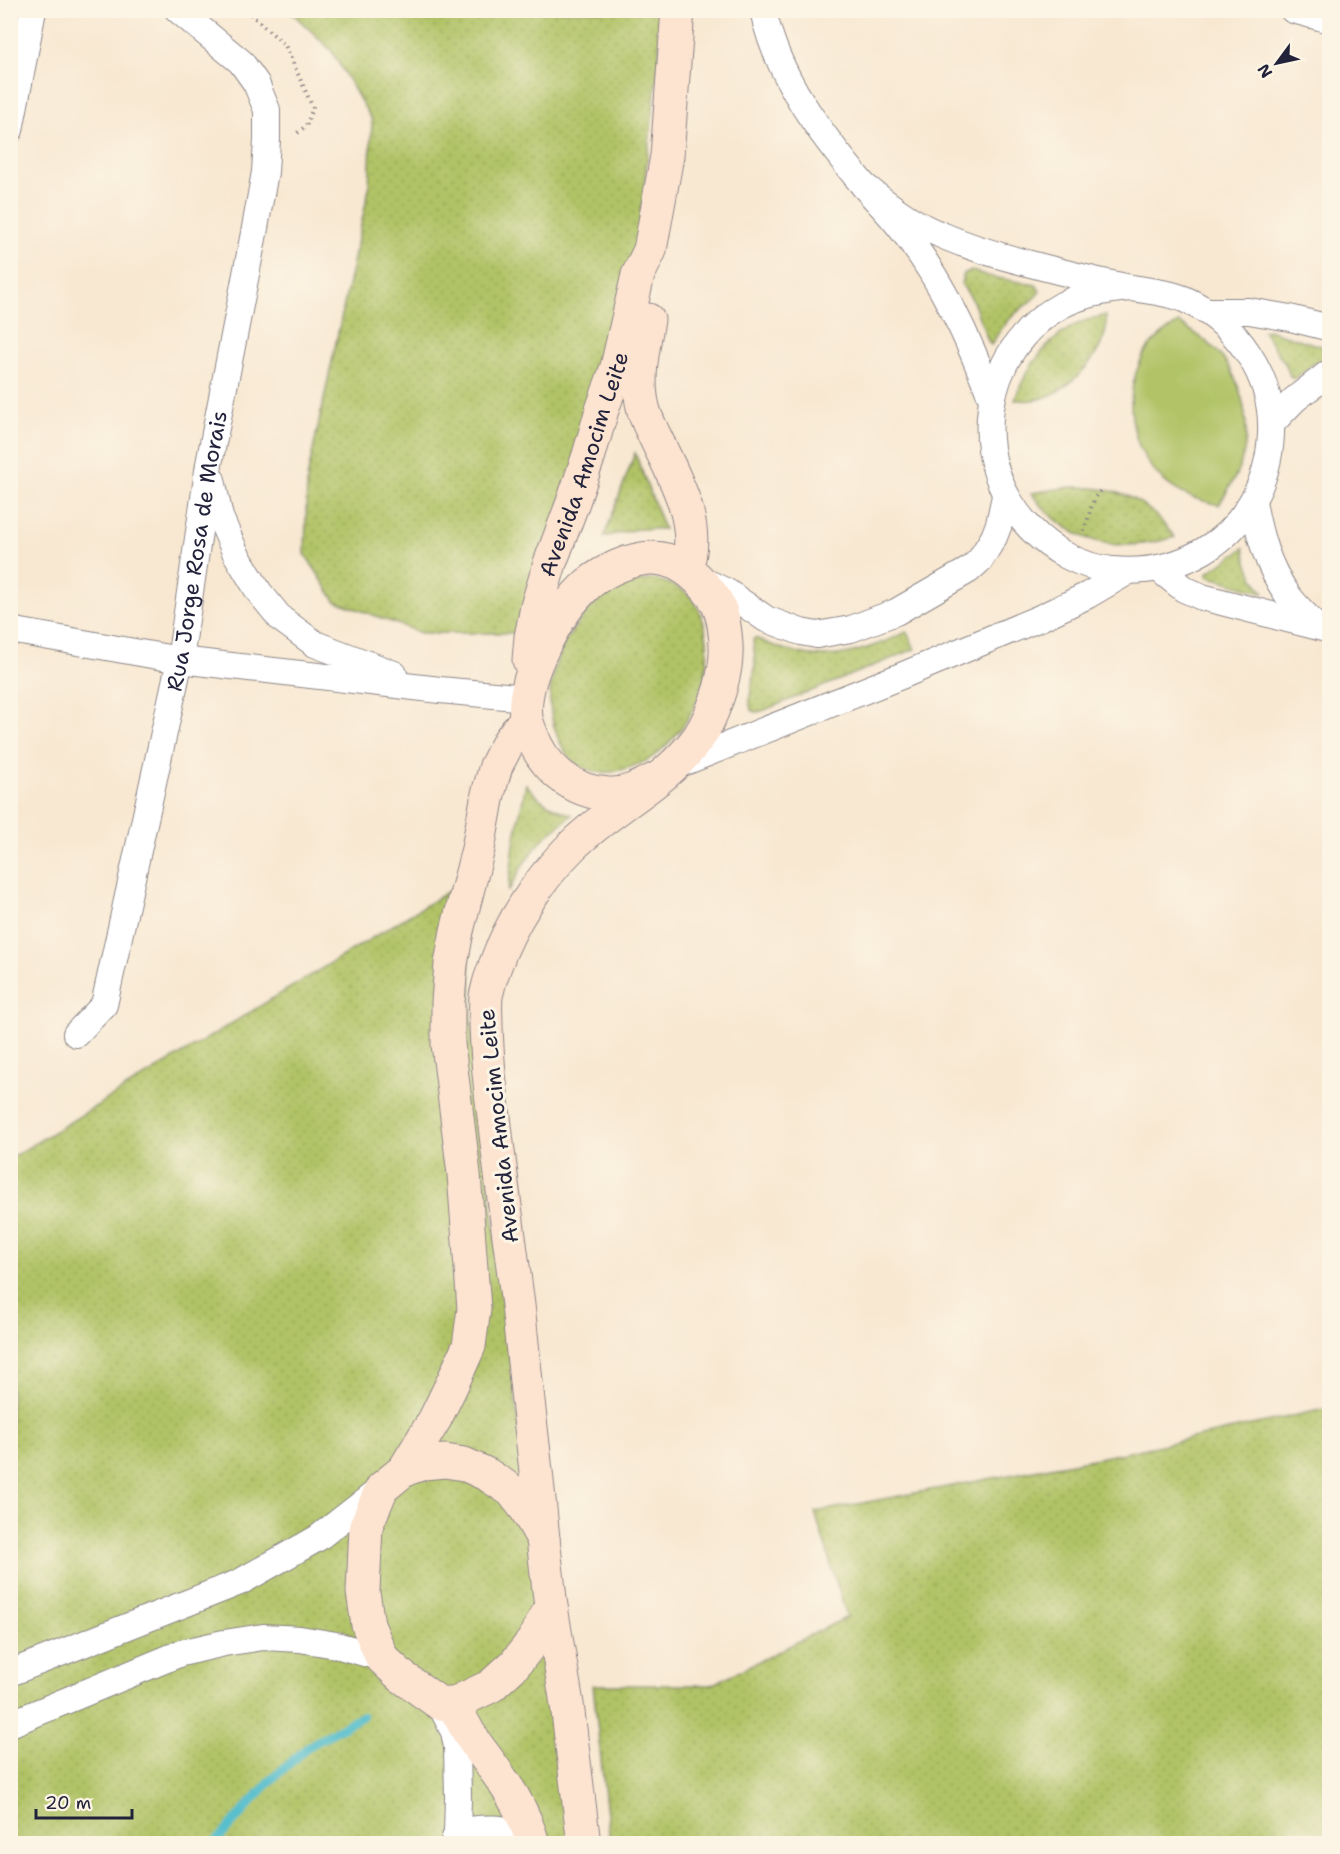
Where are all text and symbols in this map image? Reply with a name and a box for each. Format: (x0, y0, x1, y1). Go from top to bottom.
north arrow (1247, 33, 1307, 93)
text: N (1253, 60, 1277, 82)
street label: Avenida Amocim Leite (533, 349, 635, 580)
street label: Rua Jorge Rosa de Morais (160, 408, 234, 694)
street label: Avenida Amocim Leite (472, 1007, 525, 1245)
scale bar (36, 1782, 132, 1820)
text: 20 m (45, 1791, 91, 1815)

